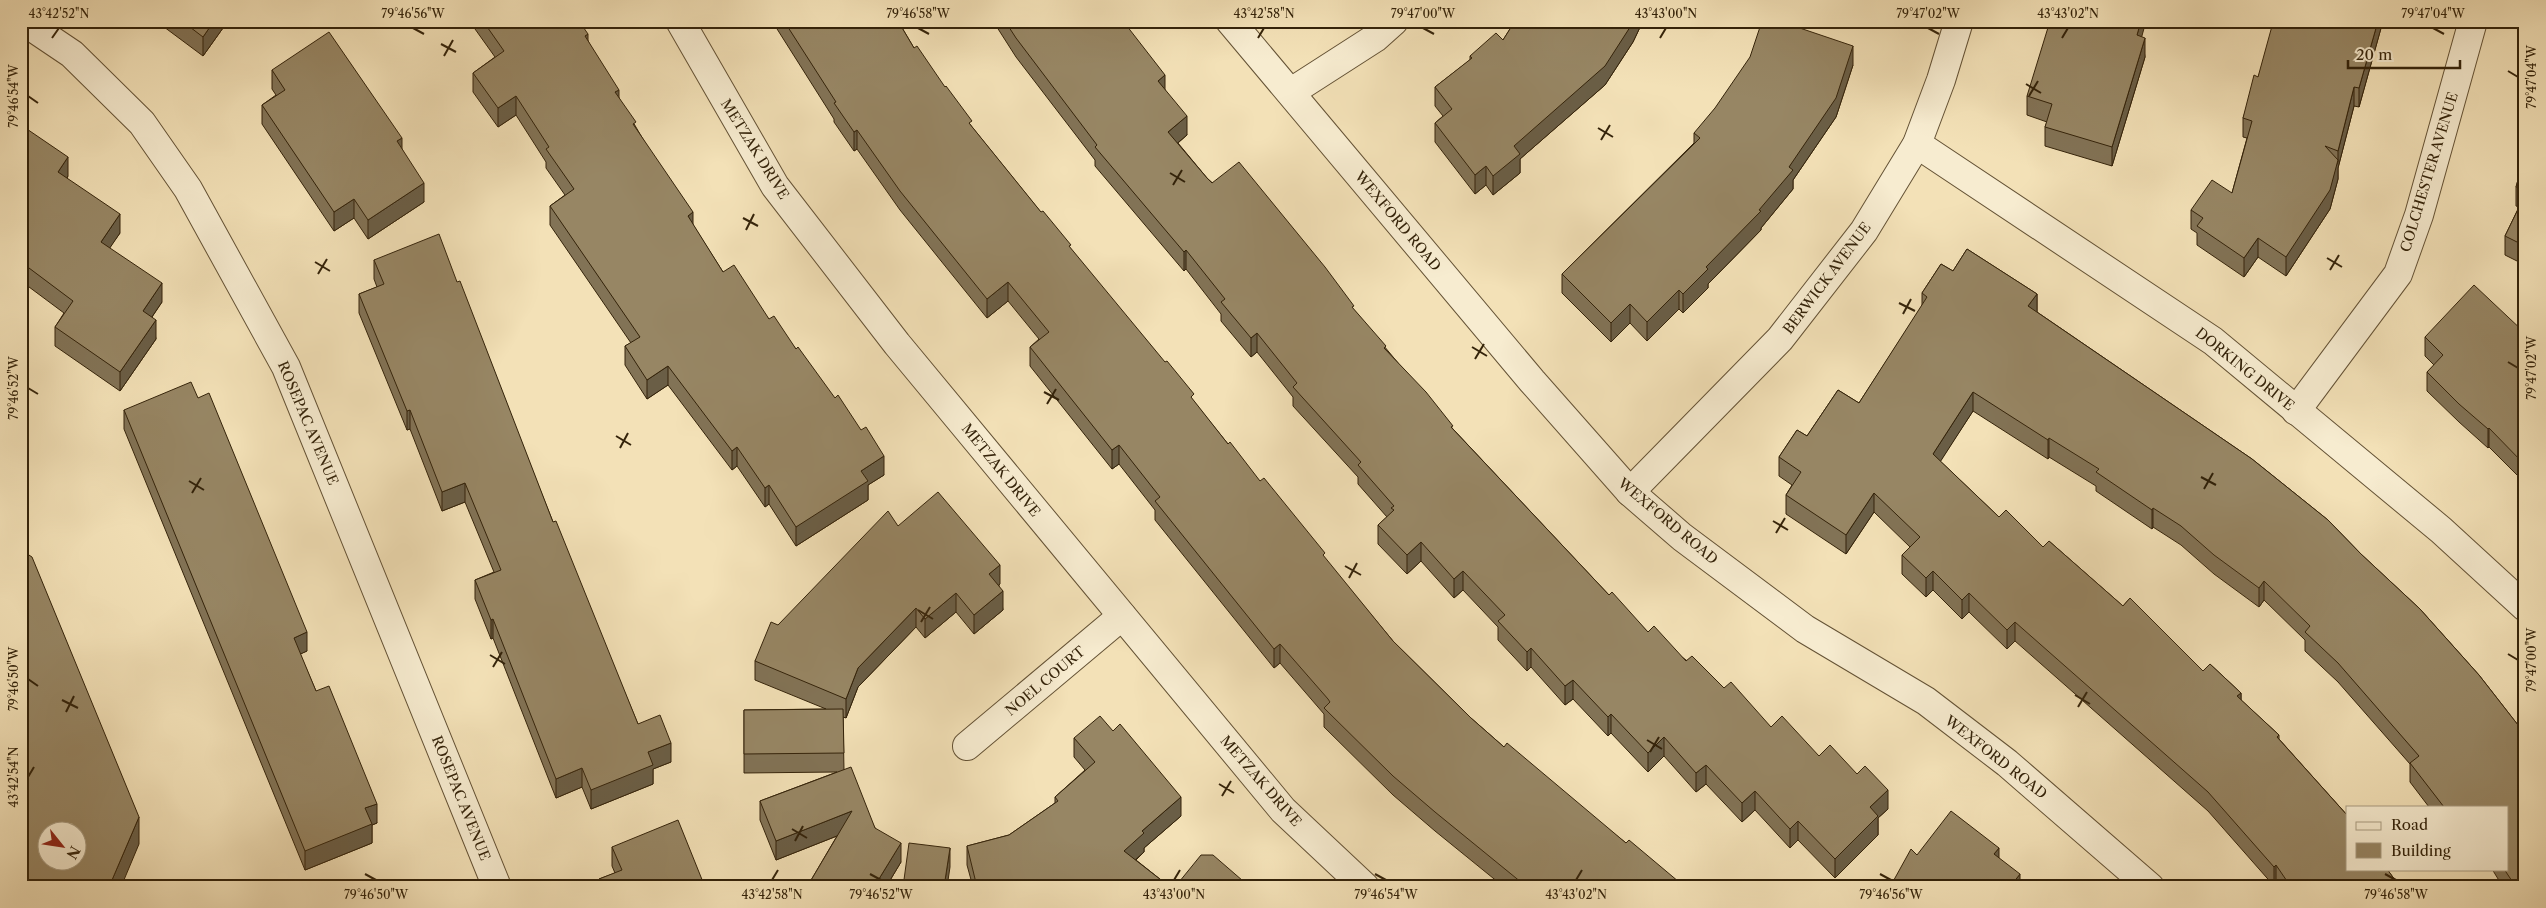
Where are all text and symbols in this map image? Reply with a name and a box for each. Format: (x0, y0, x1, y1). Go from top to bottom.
text: 43°42'52"N (29, 6, 90, 21)
text: 79°46'56"W (381, 6, 446, 21)
text: 79°46'58"W (886, 6, 951, 21)
text: 43°42'58"N (1233, 6, 1295, 21)
text: 79°47'00"W (1391, 6, 1456, 21)
text: 43°43'00"N (1635, 6, 1697, 21)
text: 79°47'02"W (1896, 6, 1961, 21)
text: 43°43'02"N (2037, 6, 2099, 21)
text: 79°47'04"W (2401, 6, 2466, 21)
scale bar (2348, 38, 2461, 70)
text: 79°47'04"W (2524, 44, 2539, 109)
text: 20 m (2356, 45, 2392, 64)
text: 79°46'54"W (6, 63, 21, 128)
street label: COLCHESTER AVENUE (2396, 90, 2462, 254)
street label: METZAK DRIVE (717, 96, 793, 202)
street label: WEXFORD ROAD (1350, 167, 1445, 275)
street label: BERWICK AVENUE (1779, 219, 1875, 337)
street label: DORKING DRIVE (2192, 324, 2298, 414)
text: 79°47'02"W (2524, 335, 2539, 400)
text: 79°46'52"W (6, 355, 21, 420)
street label: ROSEPAC AVENUE (274, 358, 342, 488)
street label: METZAK DRIVE (958, 420, 1044, 520)
street label: WEXFORD ROAD (1614, 473, 1722, 568)
text: 79°47'00"W (2524, 627, 2539, 692)
street label: NOEL COURT (1001, 642, 1089, 720)
text: 79°46'50"W (6, 646, 21, 711)
street label: WEXFORD ROAD (1940, 711, 2051, 803)
street label: METZAK DRIVE (1217, 732, 1305, 830)
street label: ROSEPAC AVENUE (428, 733, 494, 863)
text: 43°42'54"N (6, 747, 21, 807)
legend (2346, 806, 2508, 870)
text: Road (2391, 815, 2428, 834)
north arrow (38, 820, 88, 870)
text: Building (2391, 841, 2451, 860)
text: N (62, 843, 84, 862)
text: 79°46'50"W (344, 887, 409, 902)
text: 43°42'58"N (741, 887, 803, 902)
text: 79°46'52"W (849, 887, 914, 902)
text: 43°43'00"N (1143, 887, 1205, 902)
text: 79°46'54"W (1354, 887, 1419, 902)
text: 43°43'02"N (1545, 887, 1607, 902)
text: 79°46'56"W (1859, 887, 1924, 902)
text: 79°46'58"W (2364, 887, 2429, 902)

